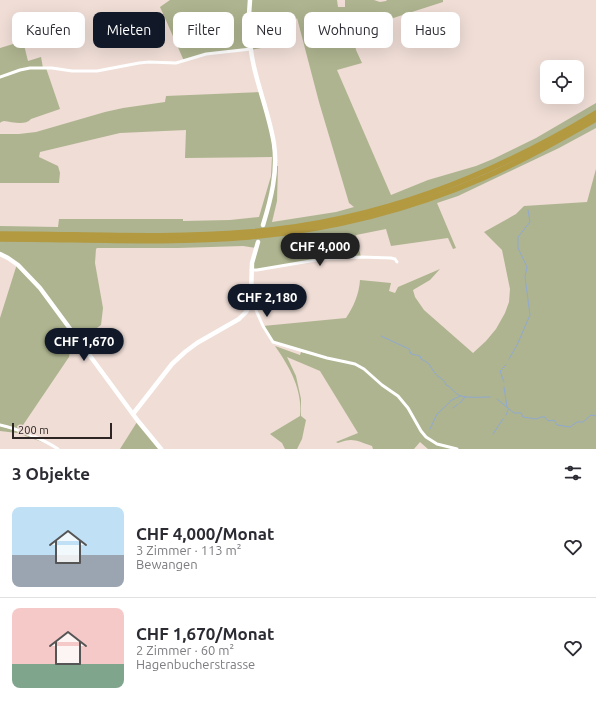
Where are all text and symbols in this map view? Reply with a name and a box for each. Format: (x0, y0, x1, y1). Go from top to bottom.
chip: Kaufen (12, 12, 85, 48)
chip: Mieten (93, 12, 165, 48)
chip: Filter (173, 12, 234, 48)
chip: Neu (242, 12, 296, 48)
chip: Wohnung (304, 12, 393, 48)
chip: Haus (401, 12, 460, 48)
map controls (540, 60, 584, 104)
button: locate (540, 60, 584, 104)
pin: CHF 4,000 (274, 233, 366, 267)
text: CHF 4,000 (290, 239, 350, 253)
pin: CHF 2,180 (221, 284, 313, 318)
text: CHF 2,180 (237, 290, 297, 304)
pin: CHF 1,670 (38, 328, 130, 362)
text: CHF 1,670 (54, 334, 114, 348)
scale bar (12, 421, 112, 440)
text: 200 m (18, 424, 49, 436)
icon: filters (562, 462, 584, 484)
text: 3 Objekte (12, 464, 90, 483)
icon: home (44, 523, 92, 571)
text: CHF 4,000/Monat (136, 524, 274, 543)
icon: heart (562, 536, 584, 558)
text: 3 Zimmer · 113 m² (136, 543, 242, 557)
text: Bewangen (136, 557, 198, 571)
icon: home (44, 624, 92, 672)
text: CHF 1,670/Monat (136, 624, 274, 643)
icon: heart (562, 637, 584, 659)
text: 2 Zimmer · 60 m² (136, 643, 234, 657)
text: Hagenbucherstrasse (136, 657, 255, 671)

